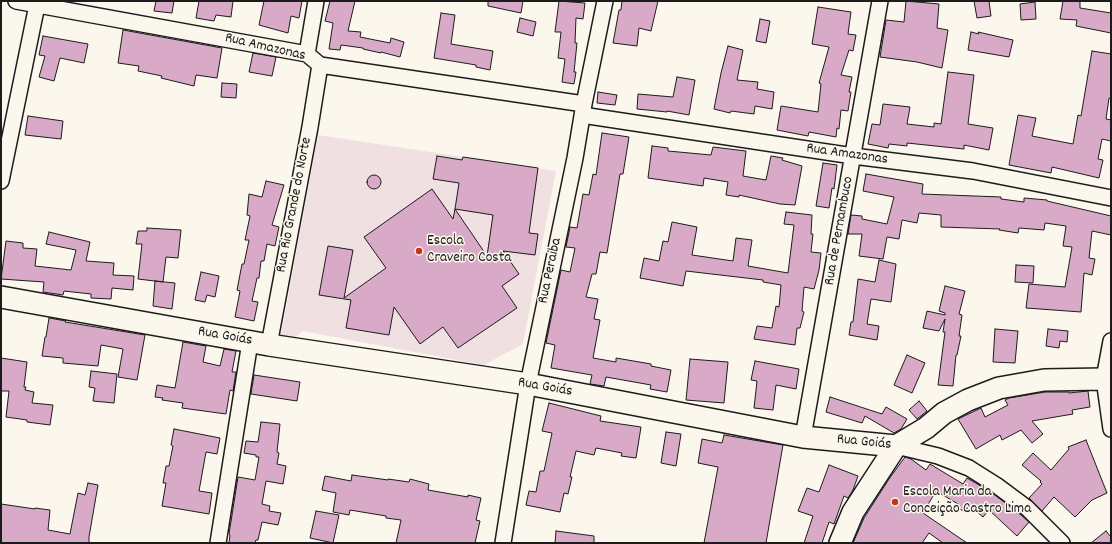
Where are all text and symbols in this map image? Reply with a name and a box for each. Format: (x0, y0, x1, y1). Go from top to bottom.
street label: Rua Amazonas (223, 30, 307, 66)
street label: Rua Rio Grande do Norte (273, 136, 317, 274)
street label: Rua Amazonas (805, 140, 889, 170)
street label: Rua de Pernambuco (822, 175, 858, 287)
place label: Escola Craveiro Costa (427, 233, 511, 268)
street label: Rua Peraiba (535, 237, 567, 305)
marker: Escola Craveiro Costa (414, 246, 424, 256)
street label: Rua Goiás (196, 323, 254, 351)
street label: Rua Goiás (516, 374, 574, 402)
street label: Rua Goiás (836, 431, 892, 455)
place label: Escola Maria da Conceição Castro Lima (903, 484, 1031, 519)
marker: Escola Maria da Conceição Castro Lima (890, 497, 900, 507)

